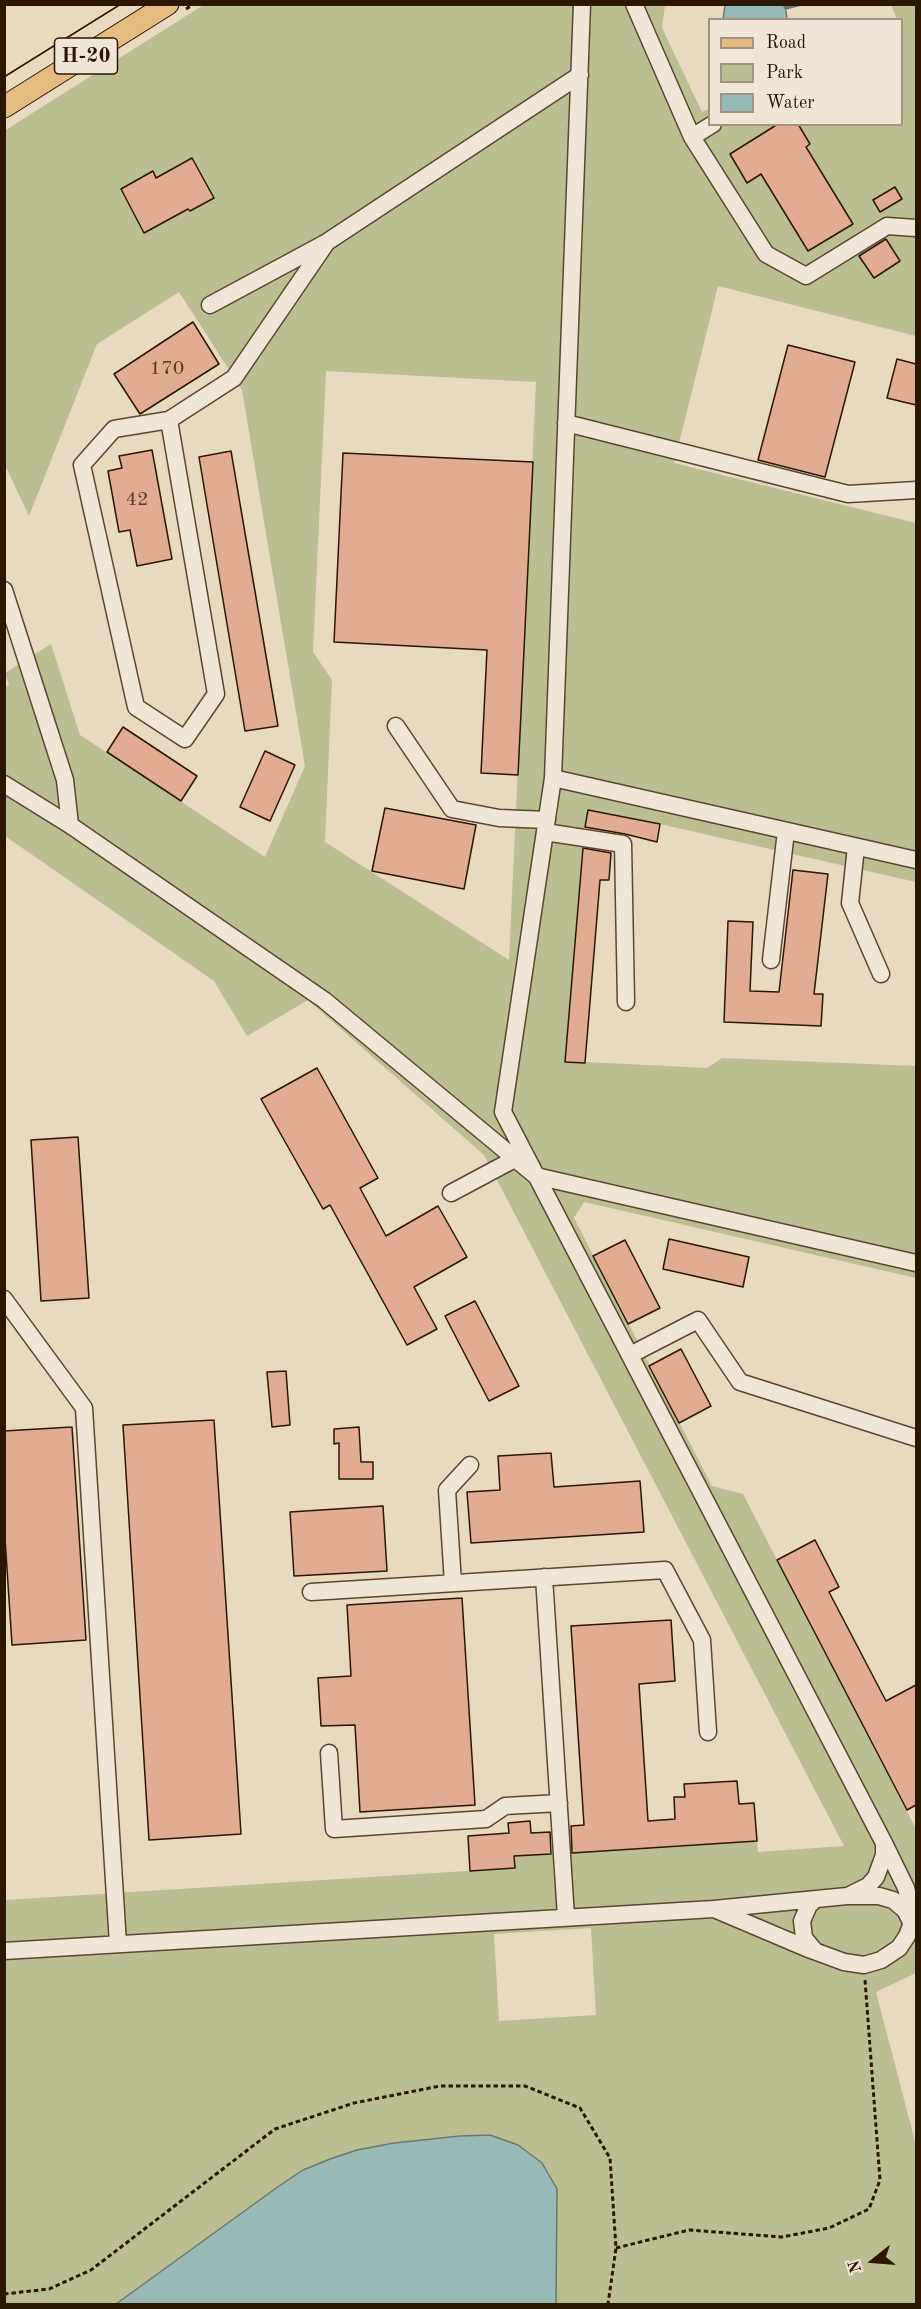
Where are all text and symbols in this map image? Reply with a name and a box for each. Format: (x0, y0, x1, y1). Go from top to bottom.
legend (708, 18, 903, 126)
text: Road (766, 34, 806, 52)
road number: Н-20 (54, 38, 118, 74)
text: Park (766, 64, 803, 82)
text: Water (766, 94, 815, 112)
house number: 170 (150, 357, 184, 381)
house number: 42 (125, 488, 149, 512)
north arrow (843, 2231, 903, 2291)
text: N (846, 2258, 865, 2274)

